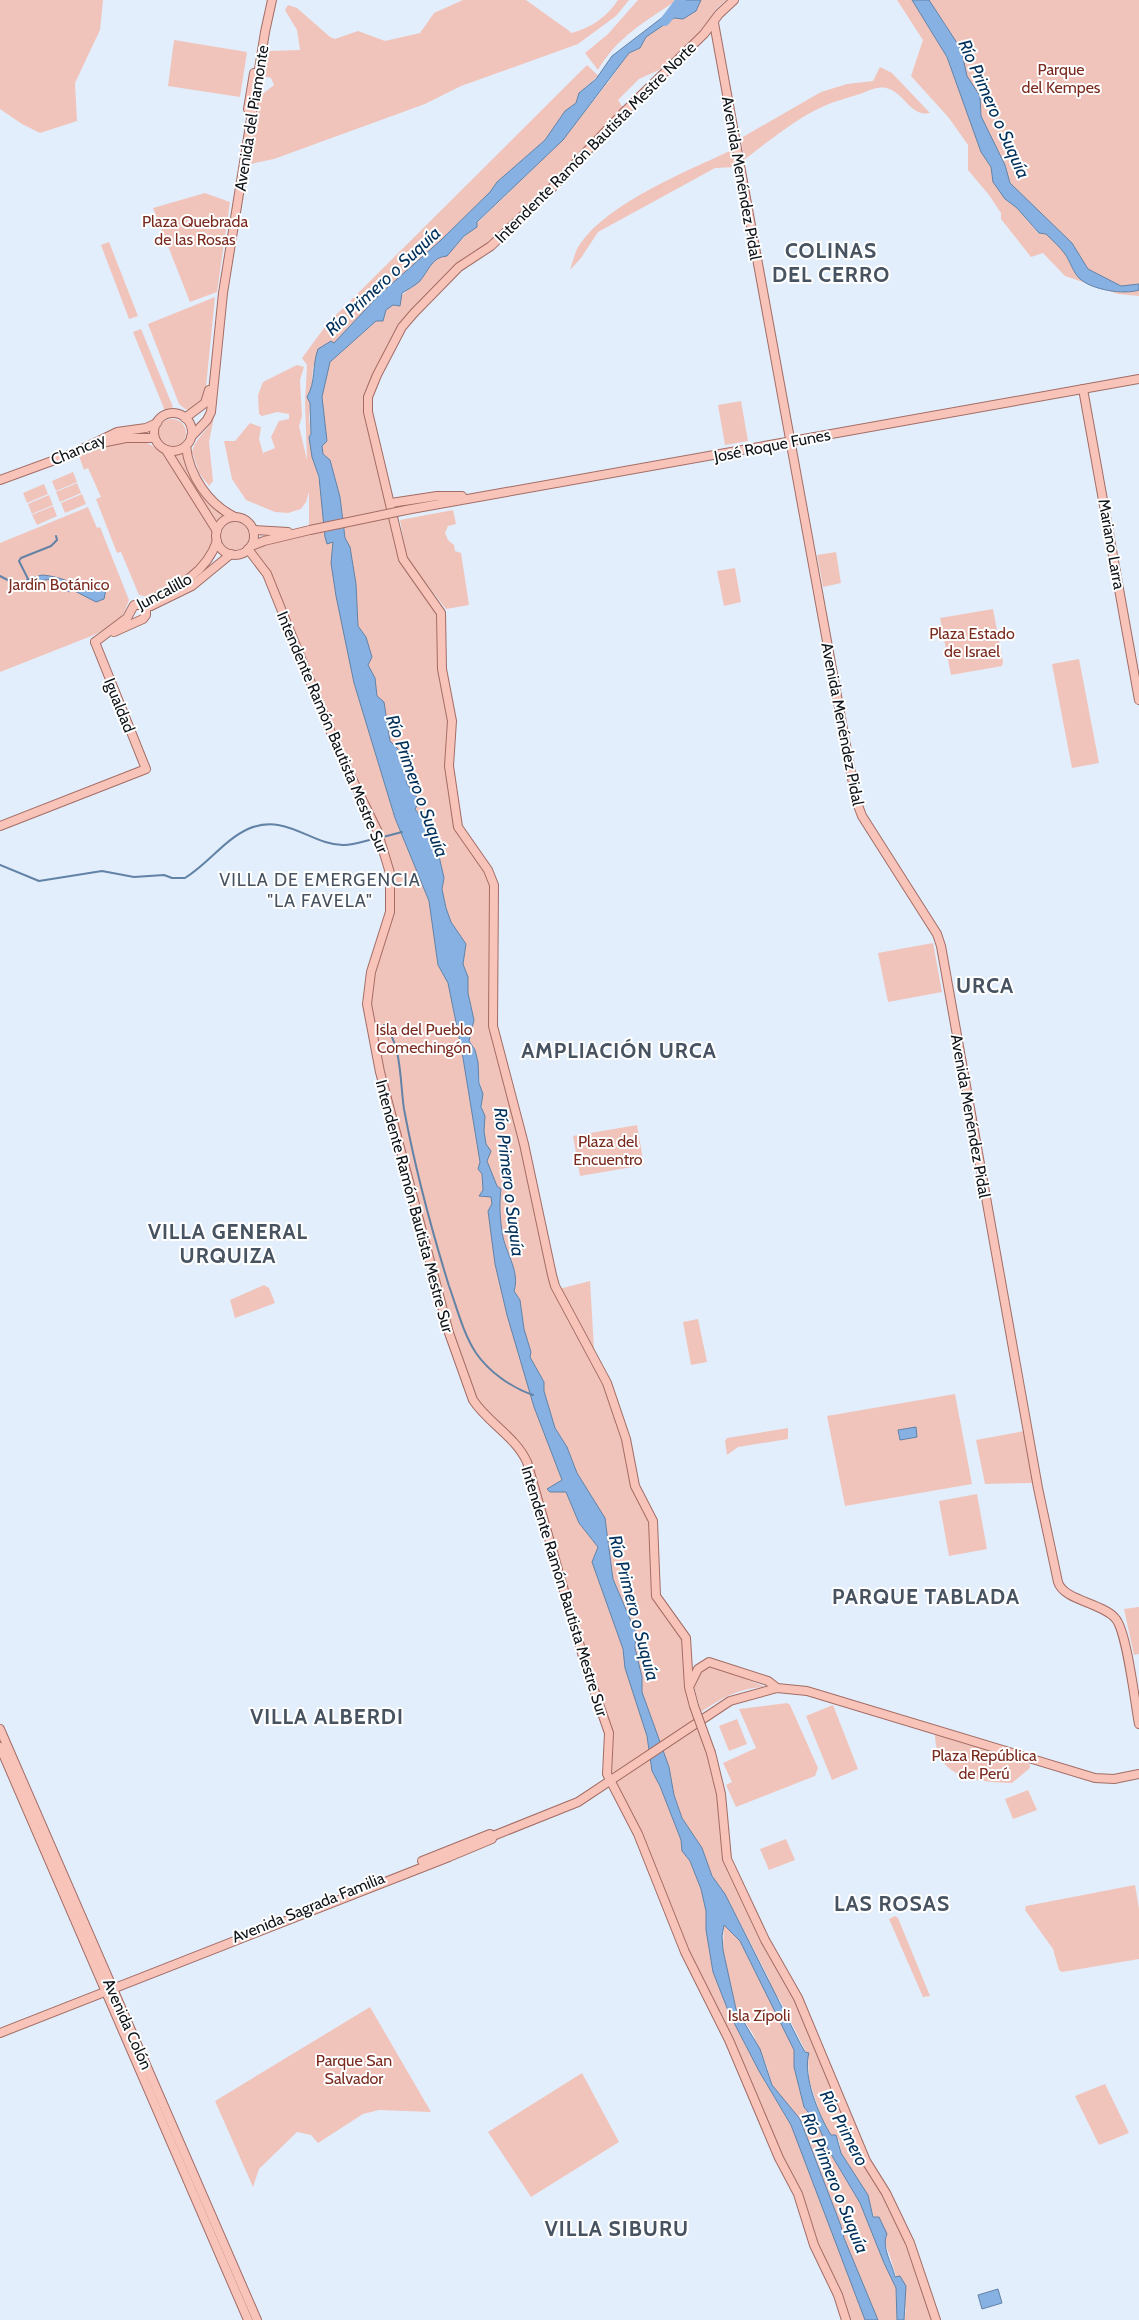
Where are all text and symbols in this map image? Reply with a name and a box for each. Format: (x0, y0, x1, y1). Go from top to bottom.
water label: Río Primero o Suquía (953, 36, 1035, 182)
street label: Intendente Ramón Bautista Mestre Norte (491, 38, 700, 247)
street label: Avenida del Piamonte (231, 44, 272, 192)
park label: Parque del Kempes (1022, 60, 1101, 97)
street label: Avenida Menéndez Pidal (718, 95, 765, 262)
park label: Plaza Quebrada de las Rosas (142, 212, 248, 249)
water label: Río Primero o Suquía (321, 222, 445, 340)
district label: COLINAS DEL CERRO (772, 238, 890, 287)
street label: José Roque Funes (711, 425, 832, 466)
street label: Chancay (48, 429, 109, 470)
street label: Mariano Larra (1094, 497, 1129, 591)
street label: Juncalillo (133, 569, 195, 614)
park label: Jardín Botánico (8, 575, 110, 594)
street label: Intendente Ramón Bautista Mestre Sur (273, 608, 393, 857)
park label: Plaza Estado de Israel (929, 624, 1015, 661)
street label: Avenida Menéndez Pidal (817, 641, 868, 807)
street label: Igualdad (100, 675, 139, 735)
water label: Río Primero o Suquía (381, 712, 453, 860)
district label: VILLA DE EMERGENCIA "LA FAVELA" (219, 869, 421, 912)
district label: URCA (956, 973, 1014, 998)
park label: Isla del Pueblo Comechingón (375, 1020, 473, 1057)
street label: Avenida Menéndez Pidal (947, 1033, 994, 1200)
district label: AMPLIACIÓN URCA (521, 1038, 717, 1063)
street label: Intendente Ramón Bautista Mestre Sur (372, 1078, 458, 1335)
water label: Río Primero o Suquía (489, 1106, 529, 1258)
park label: Plaza del Encuentro (573, 1132, 643, 1169)
district label: VILLA GENERAL URQUIZA (148, 1219, 308, 1268)
street label: Intendente Ramón Bautista Mestre Sur (517, 1464, 612, 1720)
water label: Río Primero o Suquía (604, 1533, 664, 1683)
district label: PARQUE TABLADA (832, 1584, 1020, 1609)
district label: VILLA ALBERDI (250, 1704, 404, 1729)
park label: Plaza República de Perú (931, 1746, 1037, 1783)
street label: Avenida Sagrada Familia (229, 1868, 388, 1947)
district label: LAS ROSAS (834, 1891, 950, 1916)
street label: Avenida Colón (99, 1976, 156, 2073)
park label: Isla Zípoli (728, 2006, 790, 2025)
park label: Parque San Salvador (316, 2051, 392, 2088)
water label: Río Primero (815, 2086, 873, 2170)
water label: Río Primero o Suquía (797, 2109, 873, 2257)
district label: VILLA SIBURU (545, 2216, 689, 2241)

